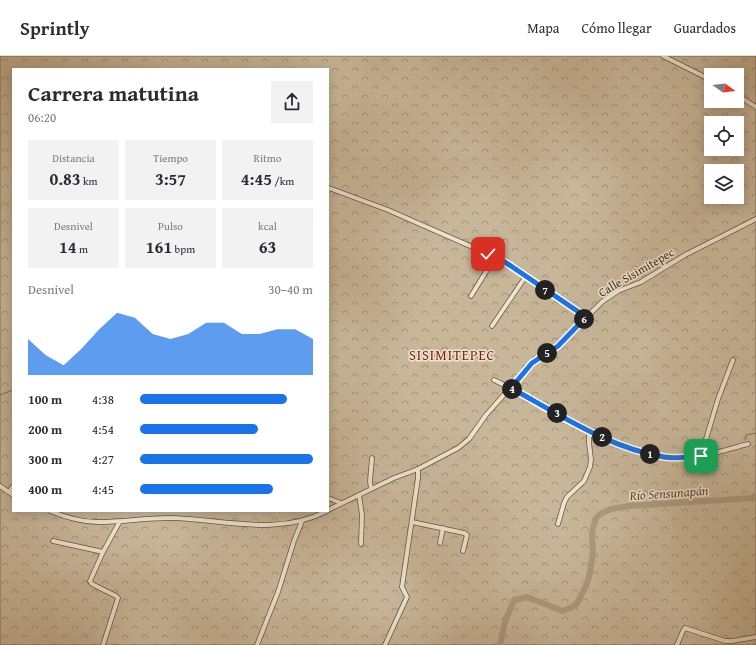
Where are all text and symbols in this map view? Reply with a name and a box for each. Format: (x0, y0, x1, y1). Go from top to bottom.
text: Sprintly (20, 14, 89, 42)
text: Mapa (527, 18, 559, 38)
text: Cómo llegar (581, 18, 652, 38)
text: Guardados (674, 18, 736, 38)
north arrow (704, 68, 744, 108)
map controls (704, 68, 744, 204)
text: Carrera matutina (28, 77, 199, 109)
button: share (271, 81, 313, 123)
text: 06:20 (28, 108, 56, 127)
button: locate (704, 116, 744, 156)
text: Distancia (52, 150, 95, 166)
text: Tiempo (153, 150, 188, 166)
text: Ritmo (254, 150, 281, 166)
button: layers (704, 164, 744, 204)
text: 0.83 (49, 166, 81, 191)
text: 3:57 (155, 166, 186, 191)
text: 4:45 (241, 166, 272, 191)
text: km (81, 173, 98, 189)
text: /km (272, 173, 294, 189)
text: Desnivel (54, 218, 93, 234)
text: Pulso (158, 218, 183, 234)
text: kcal (258, 218, 277, 234)
text: 14 (59, 234, 77, 259)
text: 161 (146, 234, 172, 259)
text: 63 (259, 234, 276, 259)
pin (471, 237, 505, 271)
text: m (77, 241, 88, 257)
text: bpm (172, 241, 195, 257)
icon: check (477, 243, 499, 265)
street label: Calle Sisimitepec (595, 243, 678, 301)
text: Desnivel (28, 280, 74, 299)
text: 30–40 m (268, 280, 313, 299)
pin: 7 (535, 280, 555, 300)
text: 7 (542, 282, 548, 298)
pin: 6 (574, 309, 594, 329)
text: 6 (581, 311, 587, 327)
pin: 5 (537, 343, 557, 363)
district label: SISIMITEPEC (409, 345, 495, 365)
text: 5 (544, 345, 550, 361)
pin: 4 (502, 379, 522, 399)
text: 4 (509, 381, 515, 397)
text: 100 m (28, 390, 62, 409)
text: 4:38 (92, 390, 114, 409)
pin: 3 (547, 403, 567, 423)
text: 3 (554, 405, 560, 421)
text: 200 m (28, 420, 62, 439)
text: 4:54 (92, 420, 114, 439)
pin: 2 (592, 427, 612, 447)
text: 2 (599, 429, 605, 445)
pin (684, 439, 718, 473)
pin: 1 (640, 444, 660, 464)
icon: arrive (690, 445, 712, 467)
text: 1 (647, 446, 653, 462)
text: 300 m (28, 450, 62, 469)
text: 4:27 (92, 450, 114, 469)
text: 400 m (28, 480, 62, 499)
text: 4:45 (92, 480, 114, 499)
water label: Río Sensunapán (628, 481, 709, 505)

